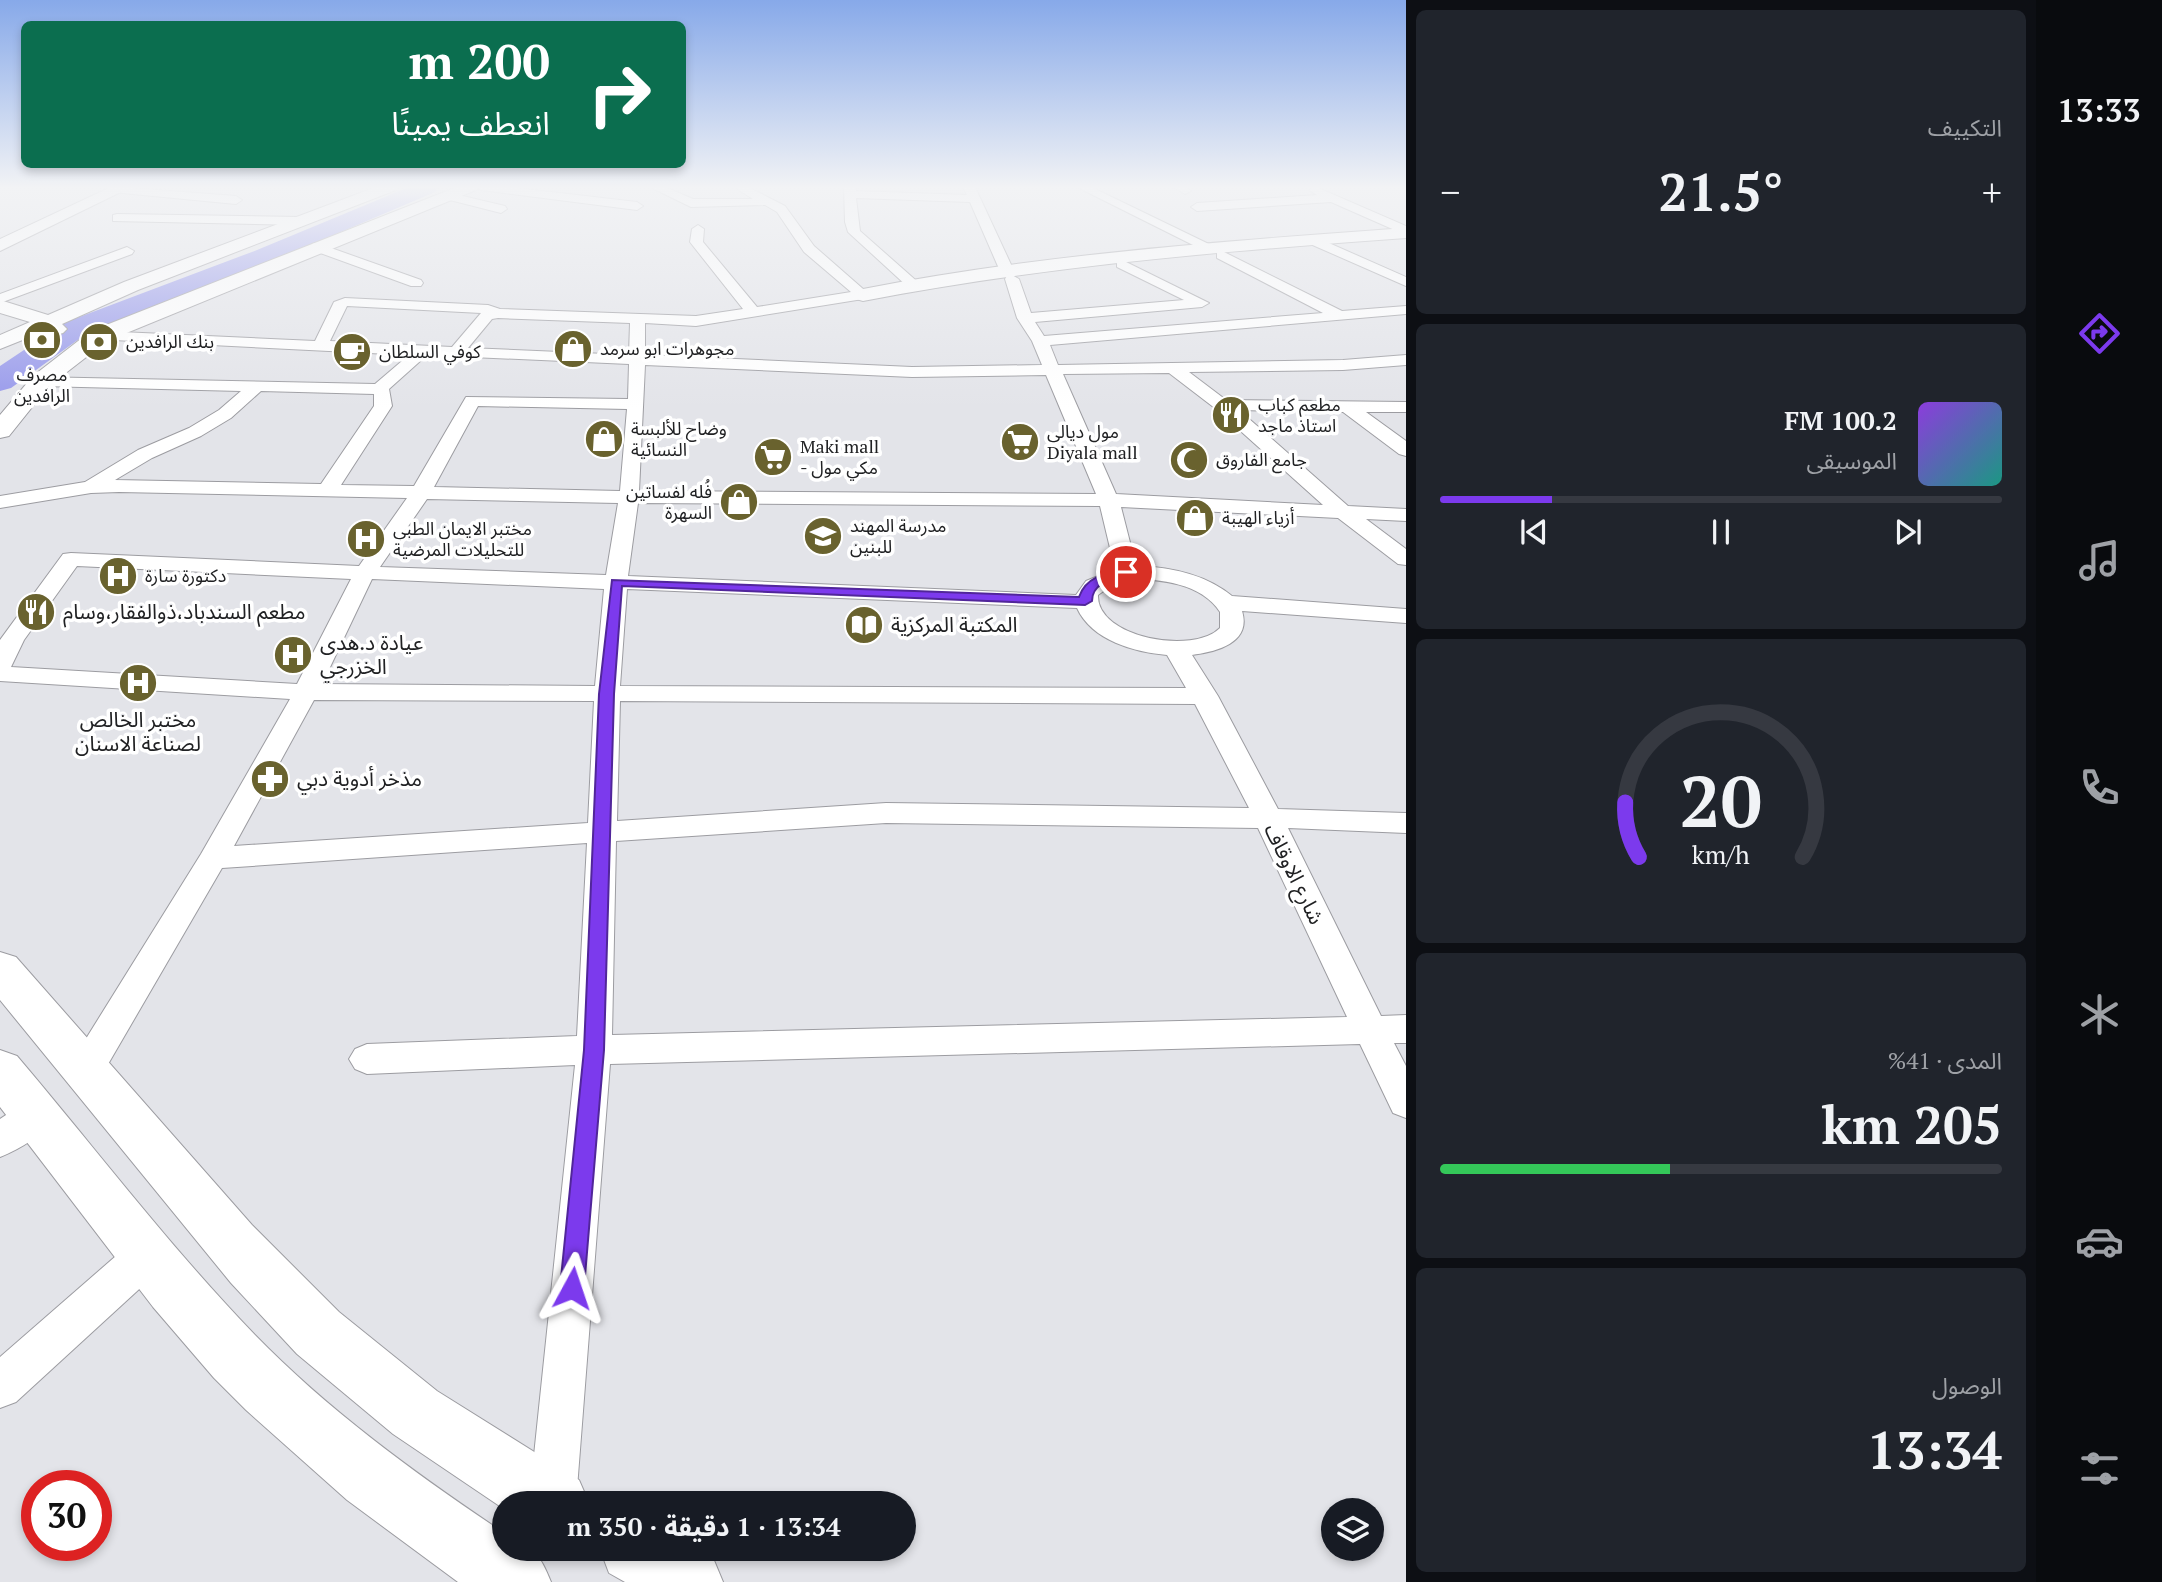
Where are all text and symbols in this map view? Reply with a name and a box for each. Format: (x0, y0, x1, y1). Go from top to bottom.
text: 200 m (408, 28, 550, 93)
icon: right (574, 49, 665, 140)
text: 13:33 (2057, 89, 2141, 131)
text: انعطف يمينًا (391, 102, 550, 144)
text: التكييف (1928, 112, 2002, 143)
text: 21.5° (1658, 157, 1784, 226)
text: − (1440, 167, 1460, 217)
text: + (1982, 167, 2002, 217)
icon: directions (2075, 309, 2124, 358)
bank icon: مصرف الرافدين (21, 319, 63, 361)
bank icon: بنك الرافدين (78, 321, 120, 363)
shop icon: مجوهرات ابو سرمد (552, 328, 594, 370)
place label: بنك الرافدين (126, 329, 214, 353)
cafe icon: كوفي السلطان (331, 331, 373, 373)
place label: مجوهرات ابو سرمد (600, 336, 735, 360)
place label: كوفي السلطان (379, 339, 481, 365)
place label: مصرف الرافدين (14, 362, 70, 407)
place label: مطعم كباب استاذ ماجد (1258, 392, 1341, 437)
restaurant icon: مطعم كباب استاذ ماجد (1210, 394, 1252, 436)
text: 100.2 FM (1784, 403, 1897, 437)
place label: وضاح للألبسة النسائية (631, 416, 727, 461)
shop icon: وضاح للألبسة النسائية (583, 418, 625, 460)
place label: مول ديالى Diyala mall (1047, 419, 1138, 464)
supermarket icon: مول ديالى Diyala mall (999, 421, 1041, 463)
place label: Maki mall - مكي مول (800, 434, 879, 481)
supermarket icon: Maki mall - مكي مول (752, 436, 794, 478)
mosque icon: جامع الفاروق (1168, 439, 1210, 481)
text: الموسيقى (1806, 445, 1897, 476)
place label: جامع الفاروق (1216, 447, 1307, 474)
place label: فُله لفساتين السهرة (626, 479, 712, 524)
shop icon: فُله لفساتين السهرة (718, 481, 760, 523)
shop icon: أزياء الهيبة (1174, 497, 1216, 539)
place label: أزياء الهيبة (1222, 505, 1294, 529)
place label: مدرسة المهند للبنين (850, 513, 947, 558)
icon: previous (1515, 513, 1553, 551)
icon: pause (1702, 513, 1740, 551)
icon: next (1889, 513, 1927, 551)
school or university icon: مدرسة المهند للبنين (802, 515, 844, 557)
place label: مختبر الايمان الطبي للتحليلات المرضية (393, 516, 532, 561)
hospital icon: مختبر الايمان الطبي للتحليلات المرضية (345, 518, 387, 560)
icon: music (2075, 536, 2124, 585)
pin (1096, 542, 1156, 602)
icon: arrive (1107, 553, 1145, 591)
hospital icon: دكتورة سارة (97, 555, 139, 597)
place label: دكتورة سارة (145, 563, 226, 587)
restaurant icon: مطعم السندباد،ذوالفقار،وسام (15, 591, 57, 633)
place label: مطعم السندباد،ذوالفقار،وسام (63, 597, 306, 628)
library icon: المكتبة المركزية (843, 604, 885, 646)
place label: المكتبة المركزية (891, 610, 1018, 638)
place label: عيادة د.هدى الخزرجي (320, 628, 423, 683)
hospital icon: عيادة د.هدى الخزرجي (272, 634, 314, 676)
hospital icon: مختبر الخالص لصناعة الاسنان (117, 662, 159, 704)
place label: مختبر الخالص لصناعة الاسنان (75, 705, 201, 757)
text: 20 (1680, 751, 1762, 848)
pharmacy icon: مذخر أدوية دبي (249, 758, 291, 800)
icon: phone (2075, 763, 2124, 812)
place label: مذخر أدوية دبي (297, 764, 422, 795)
street label: شارع الاوقاف (1257, 819, 1331, 929)
text: km/h (1692, 838, 1750, 871)
icon: climate (2075, 990, 2124, 1039)
text: المدى · 41% (1888, 1045, 2002, 1076)
text: 205 km (1821, 1090, 2002, 1159)
icon: car (2075, 1217, 2124, 1266)
position arrow (535, 1251, 609, 1325)
text: الوصول (1932, 1370, 2002, 1401)
text: 13:34 (1867, 1415, 2002, 1484)
icon: filters (2075, 1444, 2124, 1493)
speed limit sign: 30 (21, 1470, 112, 1561)
map controls (1321, 1498, 1384, 1561)
button: layers (1321, 1498, 1384, 1561)
text: 13:34 · 1 دقيقة · 350 m (567, 1509, 841, 1543)

